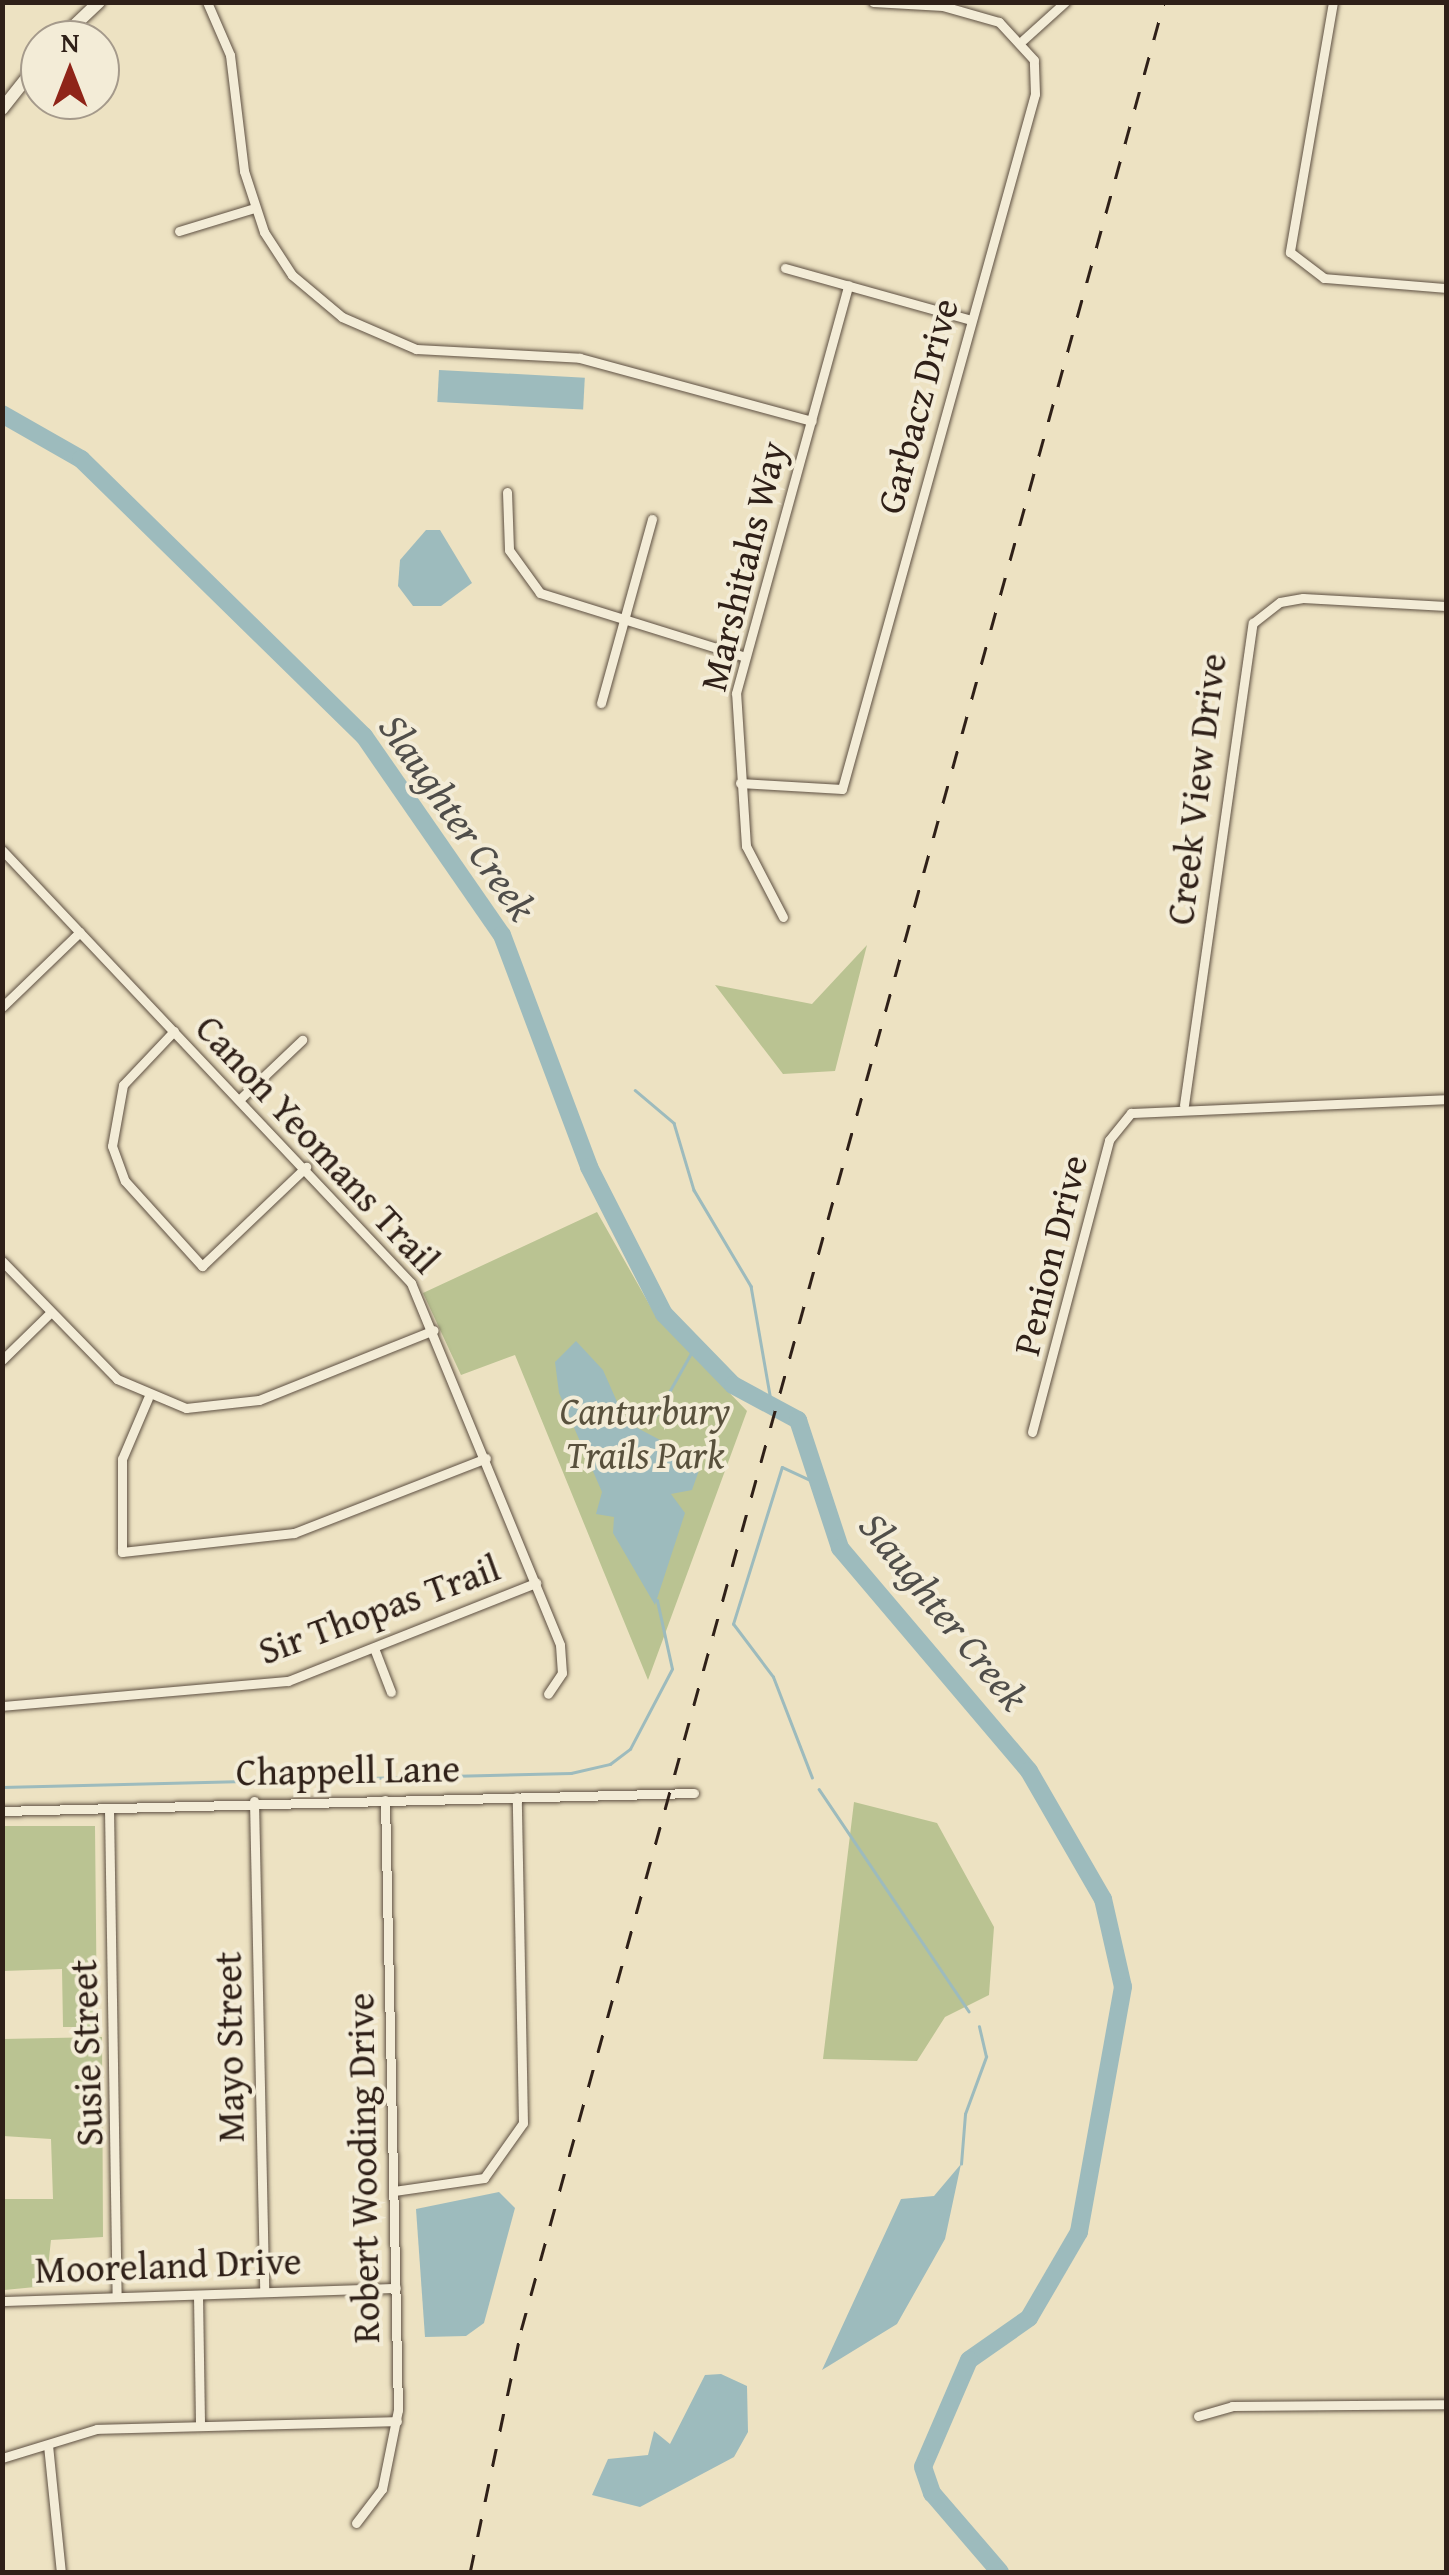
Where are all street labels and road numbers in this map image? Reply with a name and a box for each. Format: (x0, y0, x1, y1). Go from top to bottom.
street label: Garbacz Drive (866, 293, 968, 519)
street label: Marshitahs Way (690, 436, 796, 696)
street label: Creek View Drive (1157, 651, 1235, 927)
street label: Canon Yeomans Trail (187, 1005, 449, 1283)
street label: Penion Drive (1003, 1150, 1097, 1360)
street label: Sir Thopas Trail (252, 1544, 506, 1674)
street label: Chappell Lane (236, 1745, 460, 1795)
street label: Mayo Street (205, 1951, 253, 2143)
street label: Susie Street (60, 1959, 112, 2147)
street label: Robert Wooding Drive (337, 1992, 389, 2344)
street label: Mooreland Drive (34, 2238, 302, 2292)

